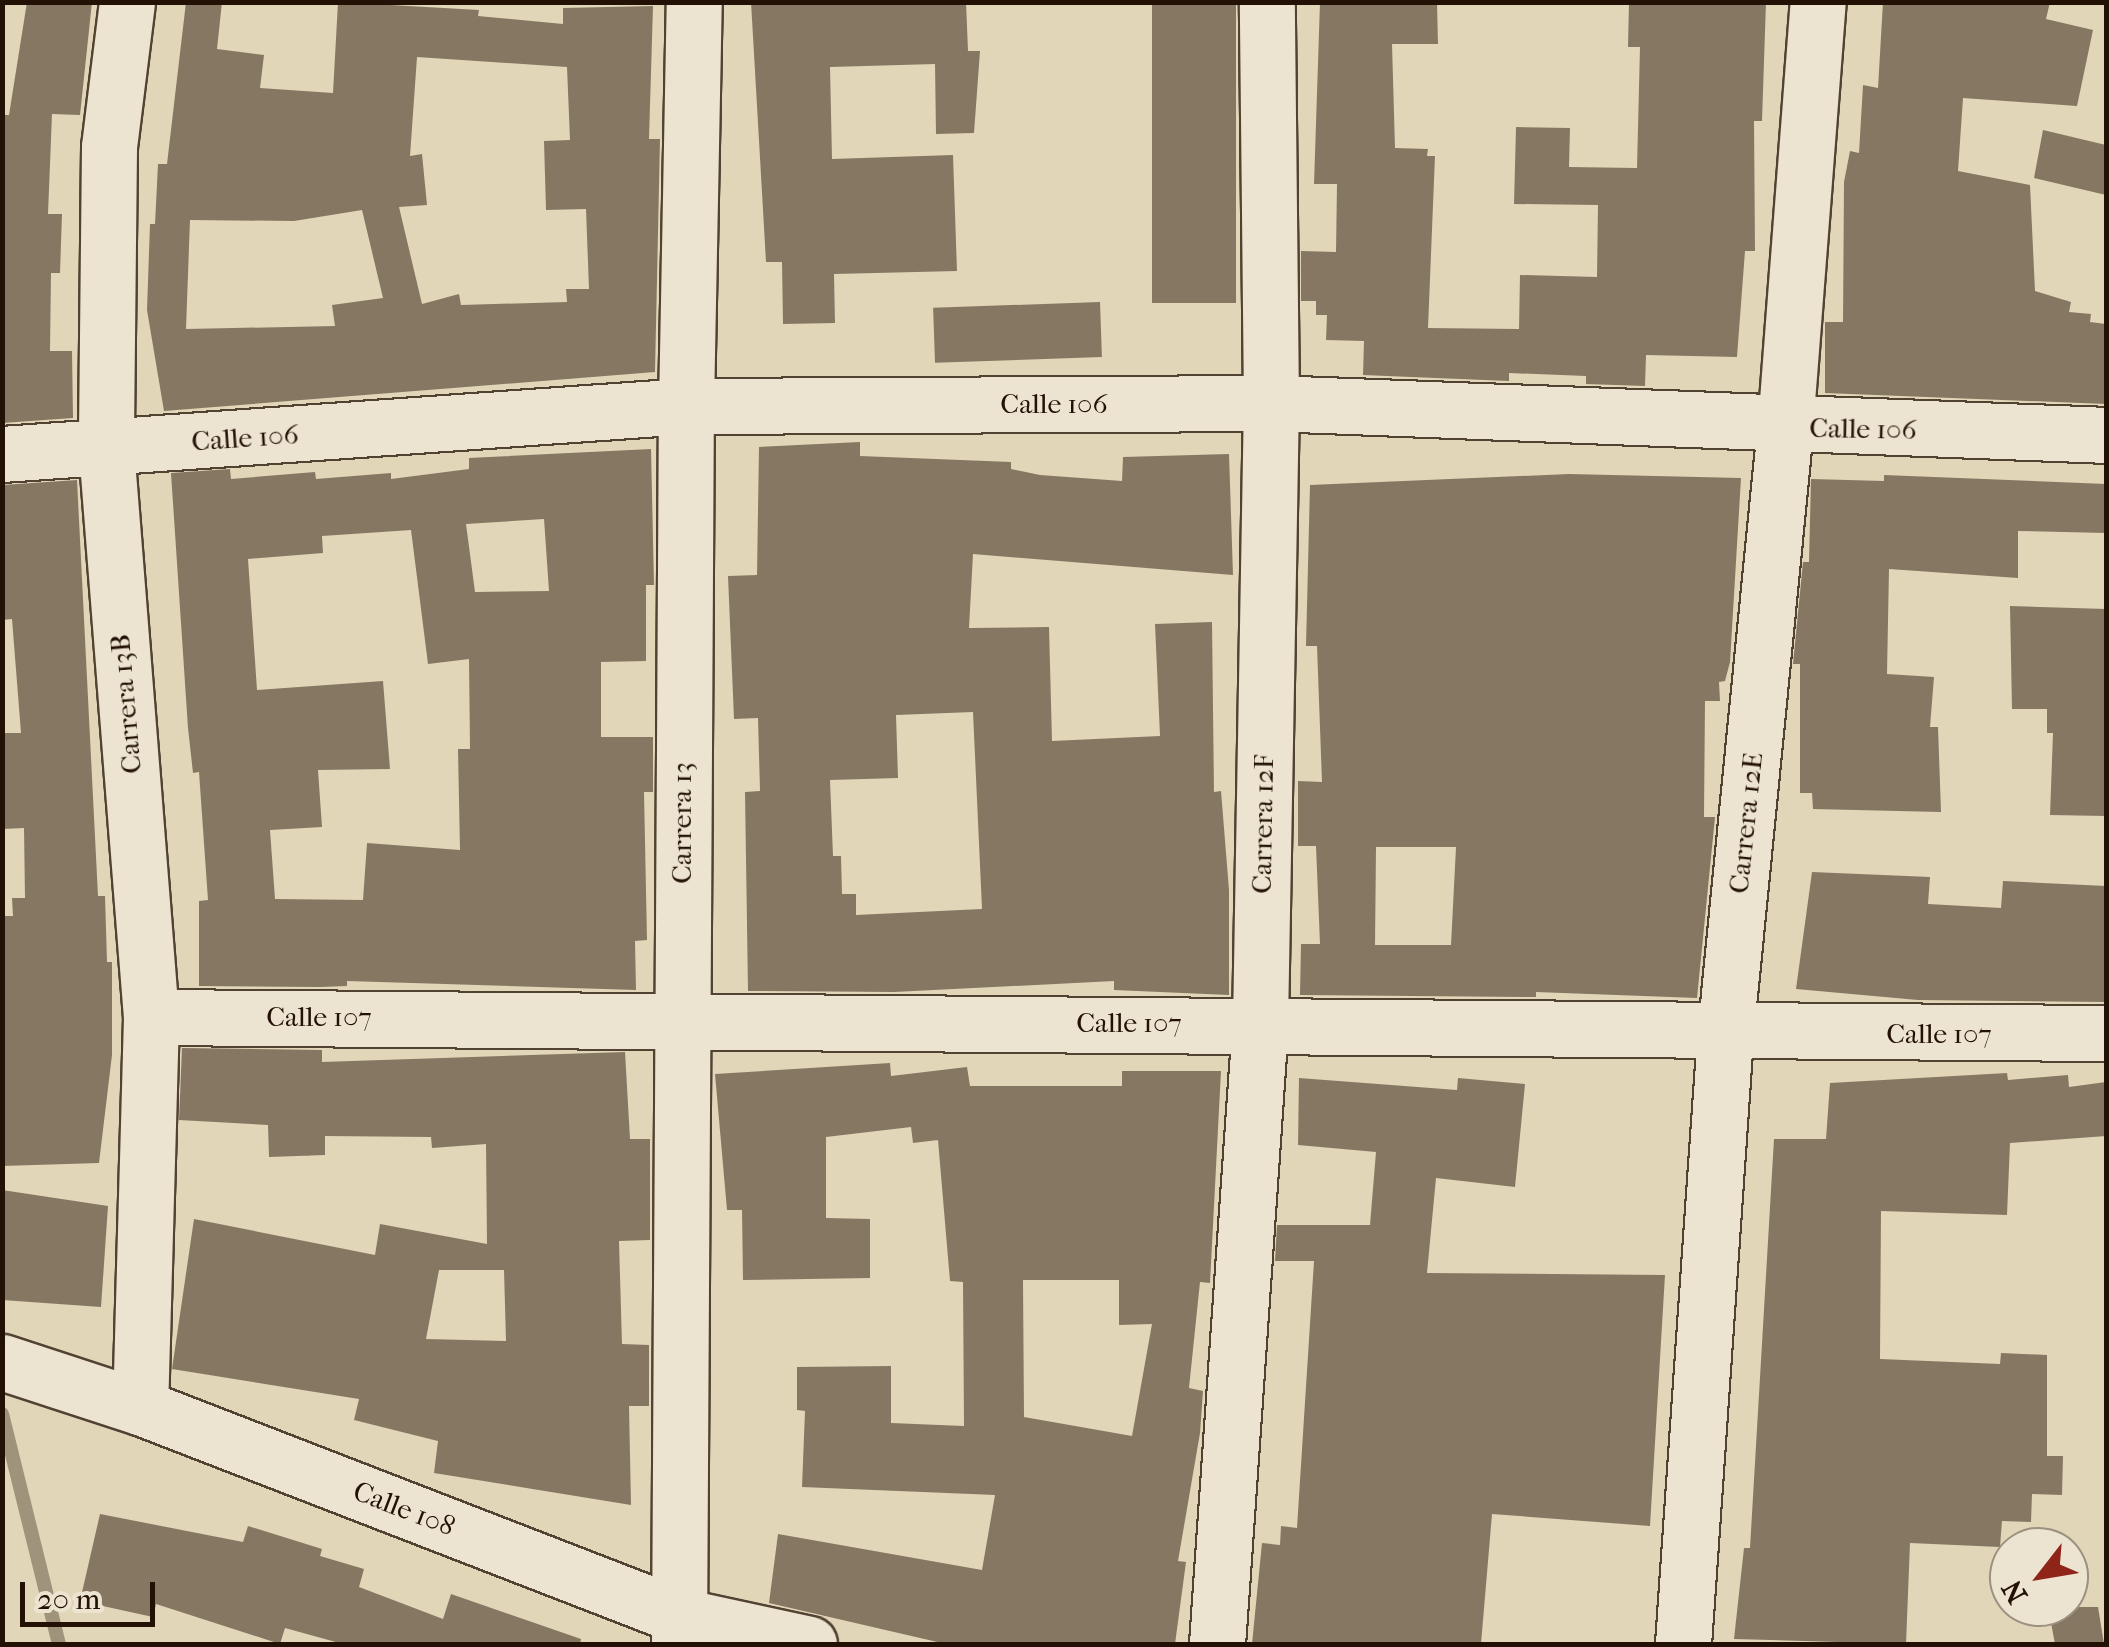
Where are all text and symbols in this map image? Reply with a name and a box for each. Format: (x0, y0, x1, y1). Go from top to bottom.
street label: Calle 106 (1000, 387, 1108, 421)
street label: Calle 106 (1809, 411, 1917, 447)
street label: Calle 106 (190, 417, 300, 459)
street label: Carrera 13B (103, 633, 149, 775)
street label: Carrera 12E (1722, 751, 1770, 895)
street label: Carrera 12F (1245, 754, 1281, 894)
street label: Carrera 13 (665, 762, 699, 884)
street label: Calle 107 (266, 1000, 372, 1034)
street label: Calle 107 (1076, 1006, 1182, 1040)
street label: Calle 107 (1886, 1017, 1992, 1051)
street label: Calle 108 (348, 1474, 460, 1544)
north arrow (1989, 1527, 2089, 1627)
scale bar (25, 1562, 160, 1624)
text: N (1995, 1574, 2034, 1609)
text: 20 m (37, 1582, 100, 1617)

